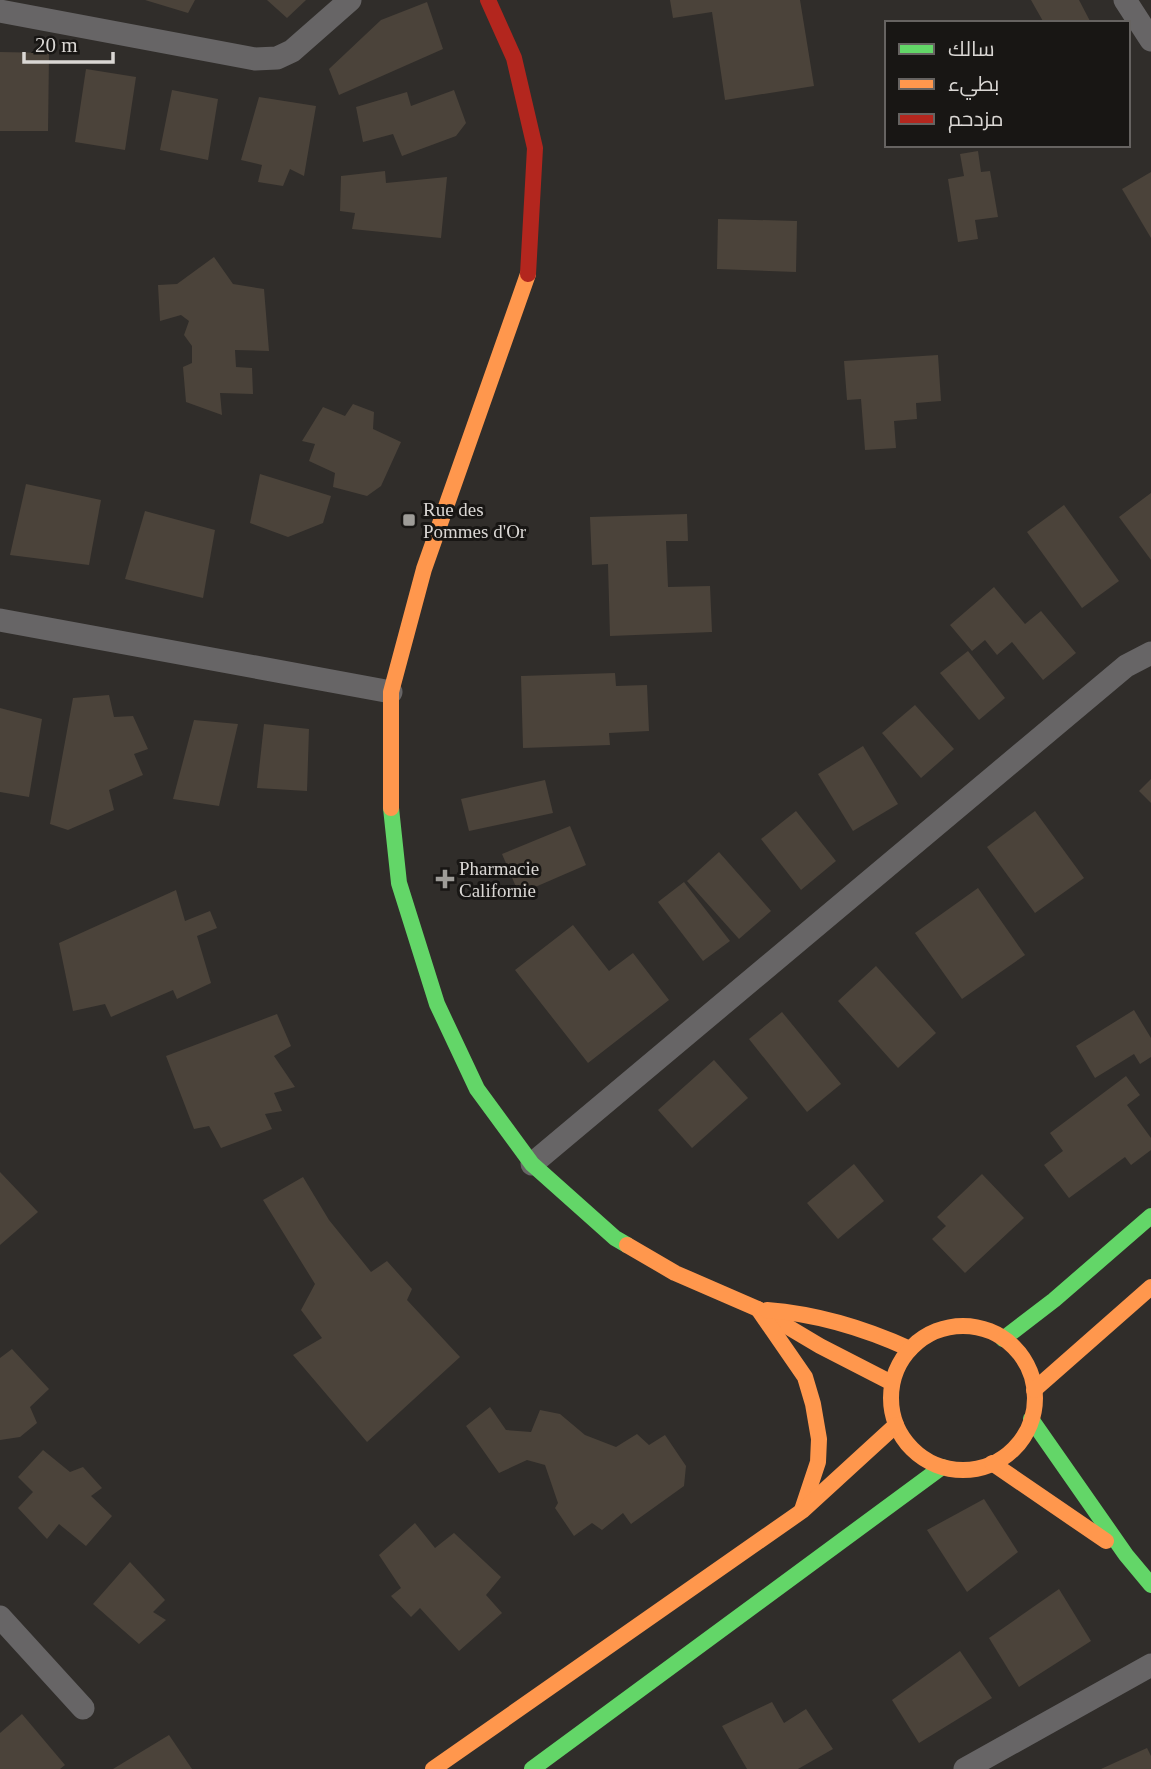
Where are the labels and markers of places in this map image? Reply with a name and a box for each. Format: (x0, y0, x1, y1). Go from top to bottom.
place label: Rue des Pommes d'Or (423, 499, 527, 542)
marker: Rue des Pommes d'Or (401, 512, 417, 528)
place label: Pharmacie Californie (459, 858, 539, 901)
marker: Pharmacie Californie (437, 871, 453, 887)

